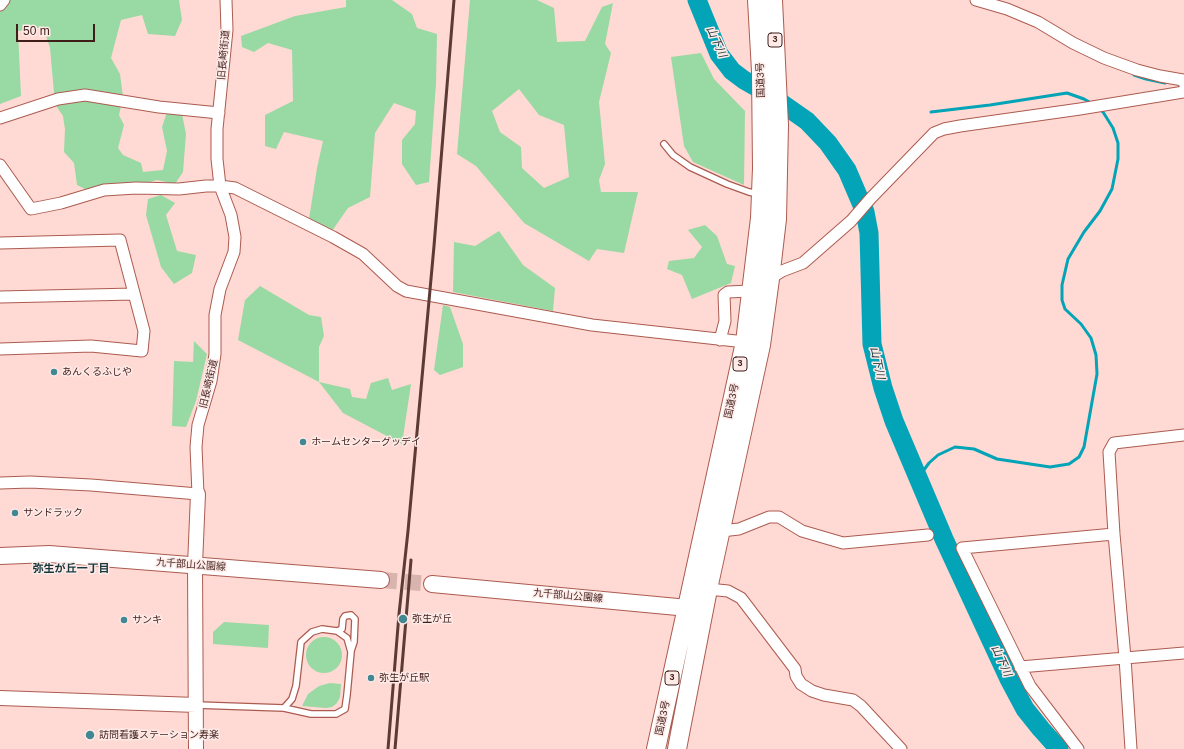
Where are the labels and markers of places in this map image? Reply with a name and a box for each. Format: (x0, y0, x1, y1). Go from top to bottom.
place label: あんくるふじや (62, 366, 132, 378)
marker: あんくるふじや (49, 367, 59, 377)
place label: ホームセンターグッデイ (311, 436, 421, 448)
marker: ホームセンターグッデイ (298, 437, 308, 447)
place label: サンドラック (23, 507, 83, 519)
marker: サンドラック (10, 508, 20, 518)
marker: 弥生が丘 (397, 613, 409, 625)
place label: 弥生が丘 (412, 613, 452, 625)
place label: サンキ (132, 614, 162, 626)
marker: サンキ (119, 615, 129, 625)
place label: 弥生が丘駅 (379, 672, 429, 684)
marker: 弥生が丘駅 (366, 673, 376, 683)
marker: 訪問看護ステーション寿楽 (84, 729, 96, 741)
place label: 訪問看護ステーション寿楽 (99, 729, 219, 741)

